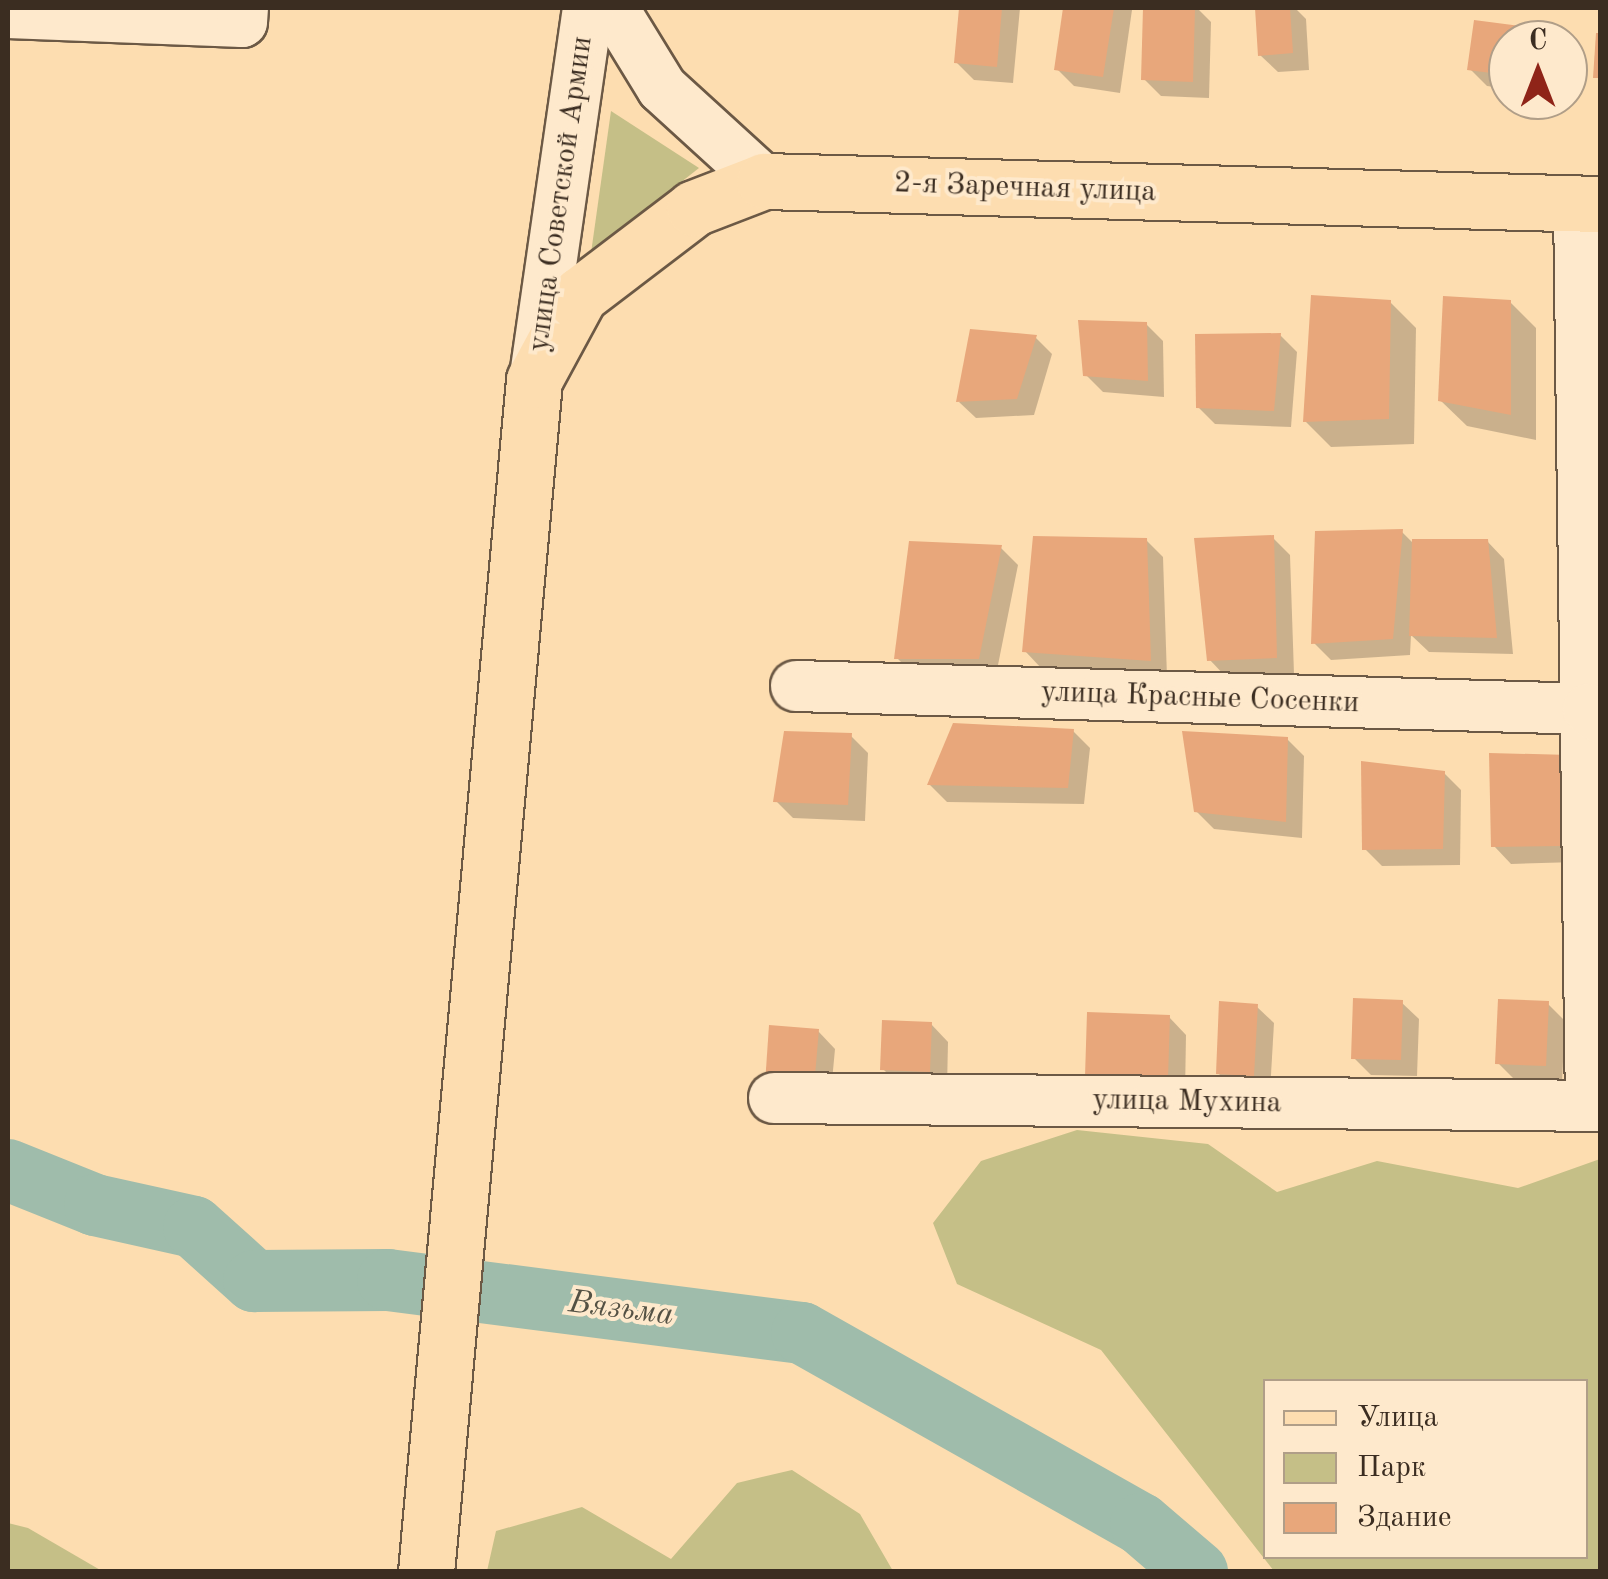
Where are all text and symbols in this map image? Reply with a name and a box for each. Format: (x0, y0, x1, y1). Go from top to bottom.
north arrow (1488, 20, 1588, 120)
text: С (1529, 28, 1547, 56)
street label: улица Советской Армии (521, 34, 601, 354)
street label: 2-я Заречная улица (893, 165, 1157, 211)
street label: улица Красные Сосенки (1040, 674, 1360, 722)
street label: улица Мухина (1092, 1082, 1282, 1122)
water label: Вязьма (566, 1284, 676, 1336)
legend (1263, 1379, 1588, 1559)
text: Улица (1357, 1403, 1438, 1433)
text: Парк (1357, 1453, 1426, 1483)
text: Здание (1357, 1503, 1452, 1533)

